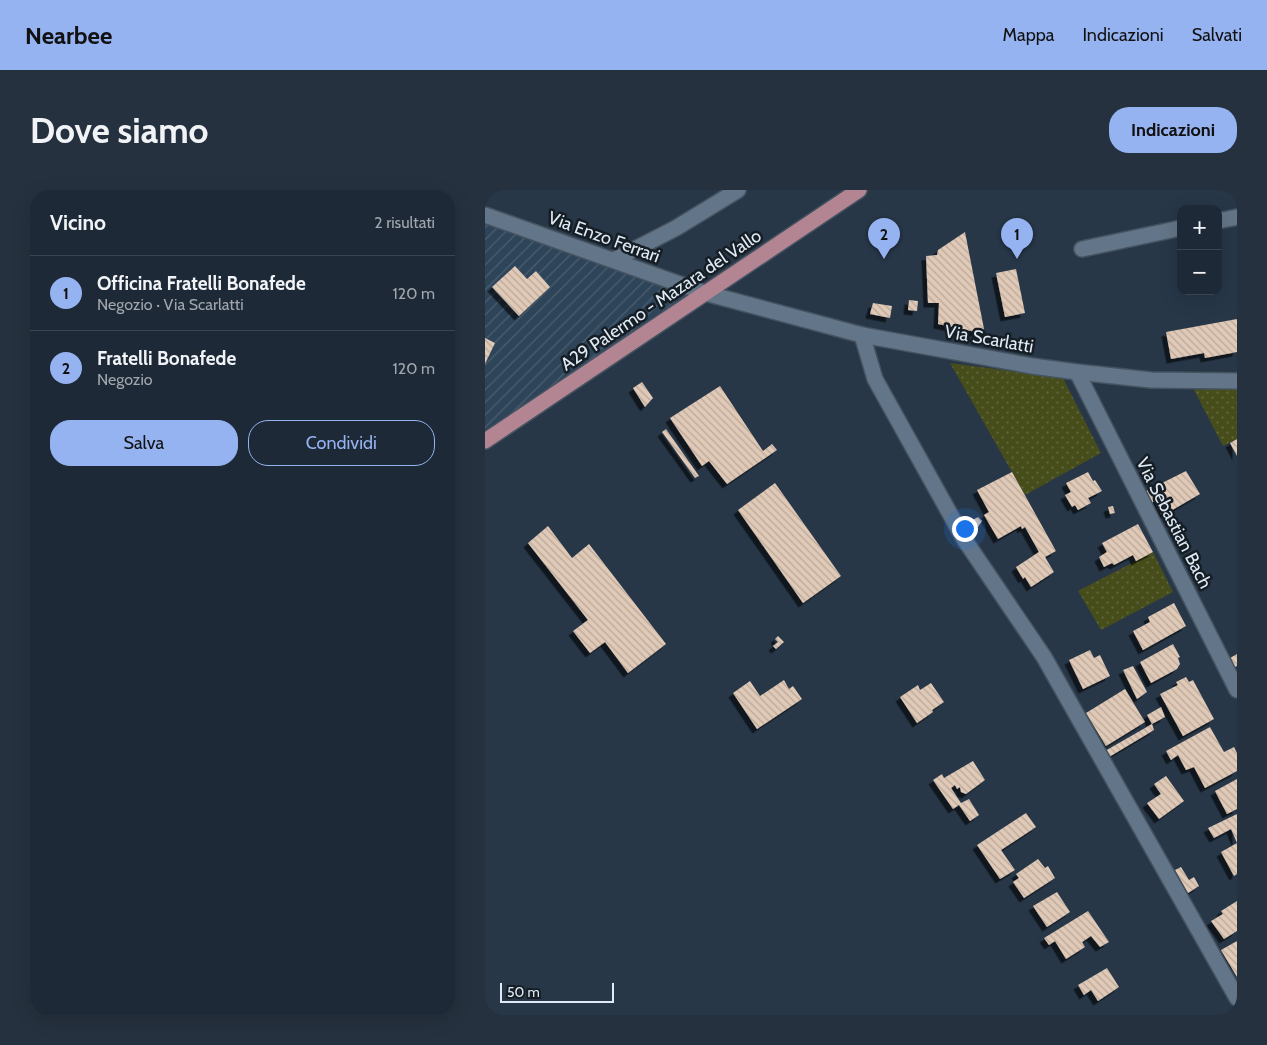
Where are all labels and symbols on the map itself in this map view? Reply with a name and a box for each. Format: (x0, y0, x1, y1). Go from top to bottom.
street label: Via Enzo Ferrari (545, 207, 663, 267)
pin: 2 (868, 218, 900, 259)
pin: 1 (1001, 218, 1033, 259)
street label: A29 Palermo - Mazara del Vallo (557, 225, 766, 375)
street label: Via Scarlatti (943, 320, 1035, 358)
street label: Via Sebastian Bach (1132, 454, 1216, 592)
your location (952, 516, 978, 542)
scale bar (500, 980, 614, 1003)

